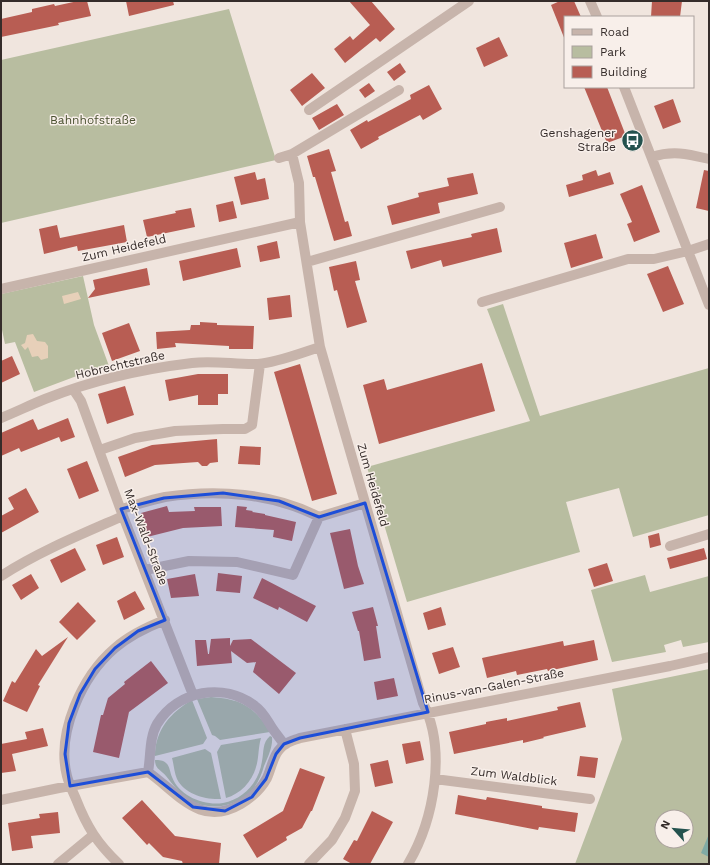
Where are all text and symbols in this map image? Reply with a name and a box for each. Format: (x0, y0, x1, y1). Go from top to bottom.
legend (564, 16, 694, 88)
text: Road (600, 25, 629, 39)
text: Park (600, 45, 626, 59)
text: Building (600, 65, 647, 79)
park label: Bahnhofstraße (50, 113, 136, 127)
place label: Genshagener Straße (540, 126, 616, 154)
bus stop icon: Genshagener Straße (619, 127, 645, 153)
street label: Zum Heidefeld (80, 231, 168, 265)
street label: Hobrechtstraße (74, 348, 166, 382)
street label: Zum Heidefeld (354, 442, 392, 528)
street label: Max-Wald-Straße (121, 487, 171, 587)
street label: Rinus-van-Galen-Straße (423, 666, 565, 706)
street label: Zum Waldblick (470, 764, 558, 788)
north arrow (654, 809, 694, 849)
text: N (658, 818, 673, 831)

